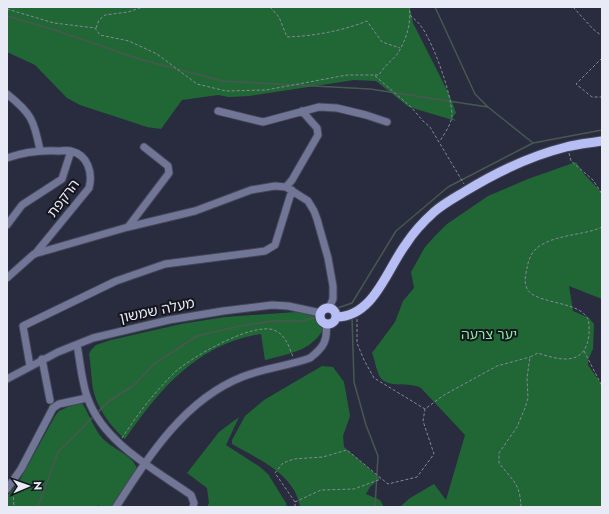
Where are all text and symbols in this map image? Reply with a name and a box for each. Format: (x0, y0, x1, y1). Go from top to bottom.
street label: הרקפת (42, 175, 84, 221)
street label: מעלה שמשון (118, 292, 196, 328)
park label: יער צרעה (461, 324, 517, 344)
north arrow (8, 466, 48, 506)
text: N (30, 481, 46, 490)

